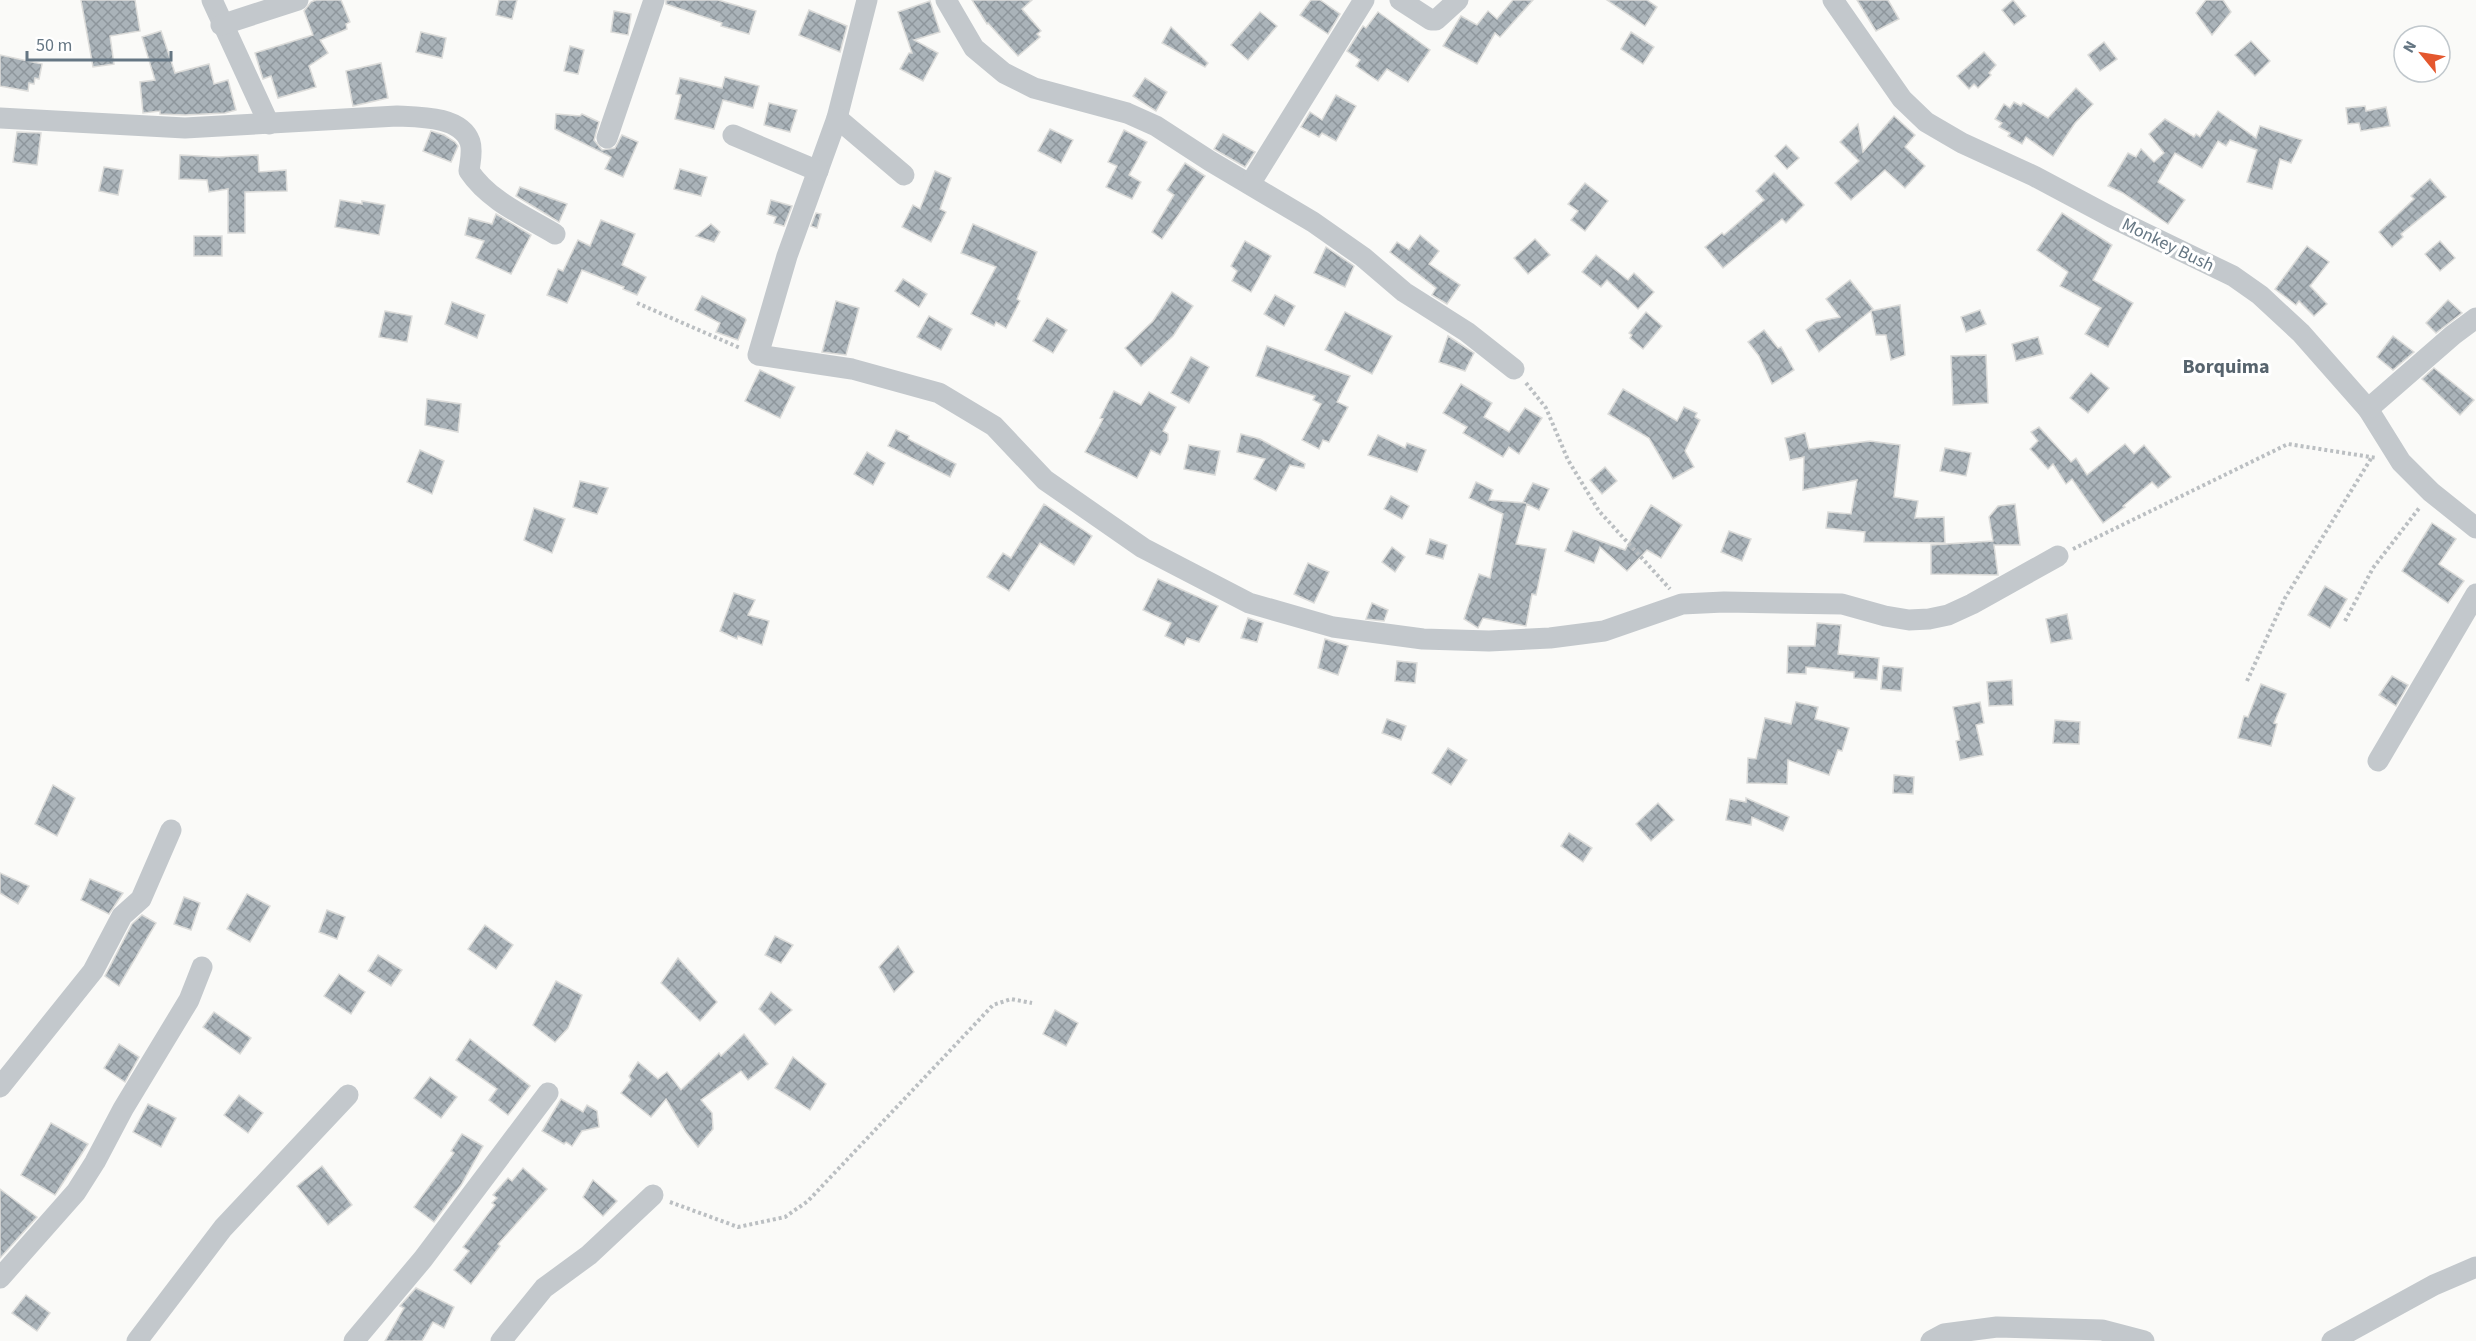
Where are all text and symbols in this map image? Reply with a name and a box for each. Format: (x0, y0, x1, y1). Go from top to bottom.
scale bar (27, 24, 171, 62)
north arrow (2392, 24, 2452, 84)
text: 50 m (36, 33, 72, 58)
text: N (2398, 37, 2422, 57)
street label: Monkey Bush (2118, 212, 2218, 278)
district label: Borquima (2183, 353, 2269, 381)

